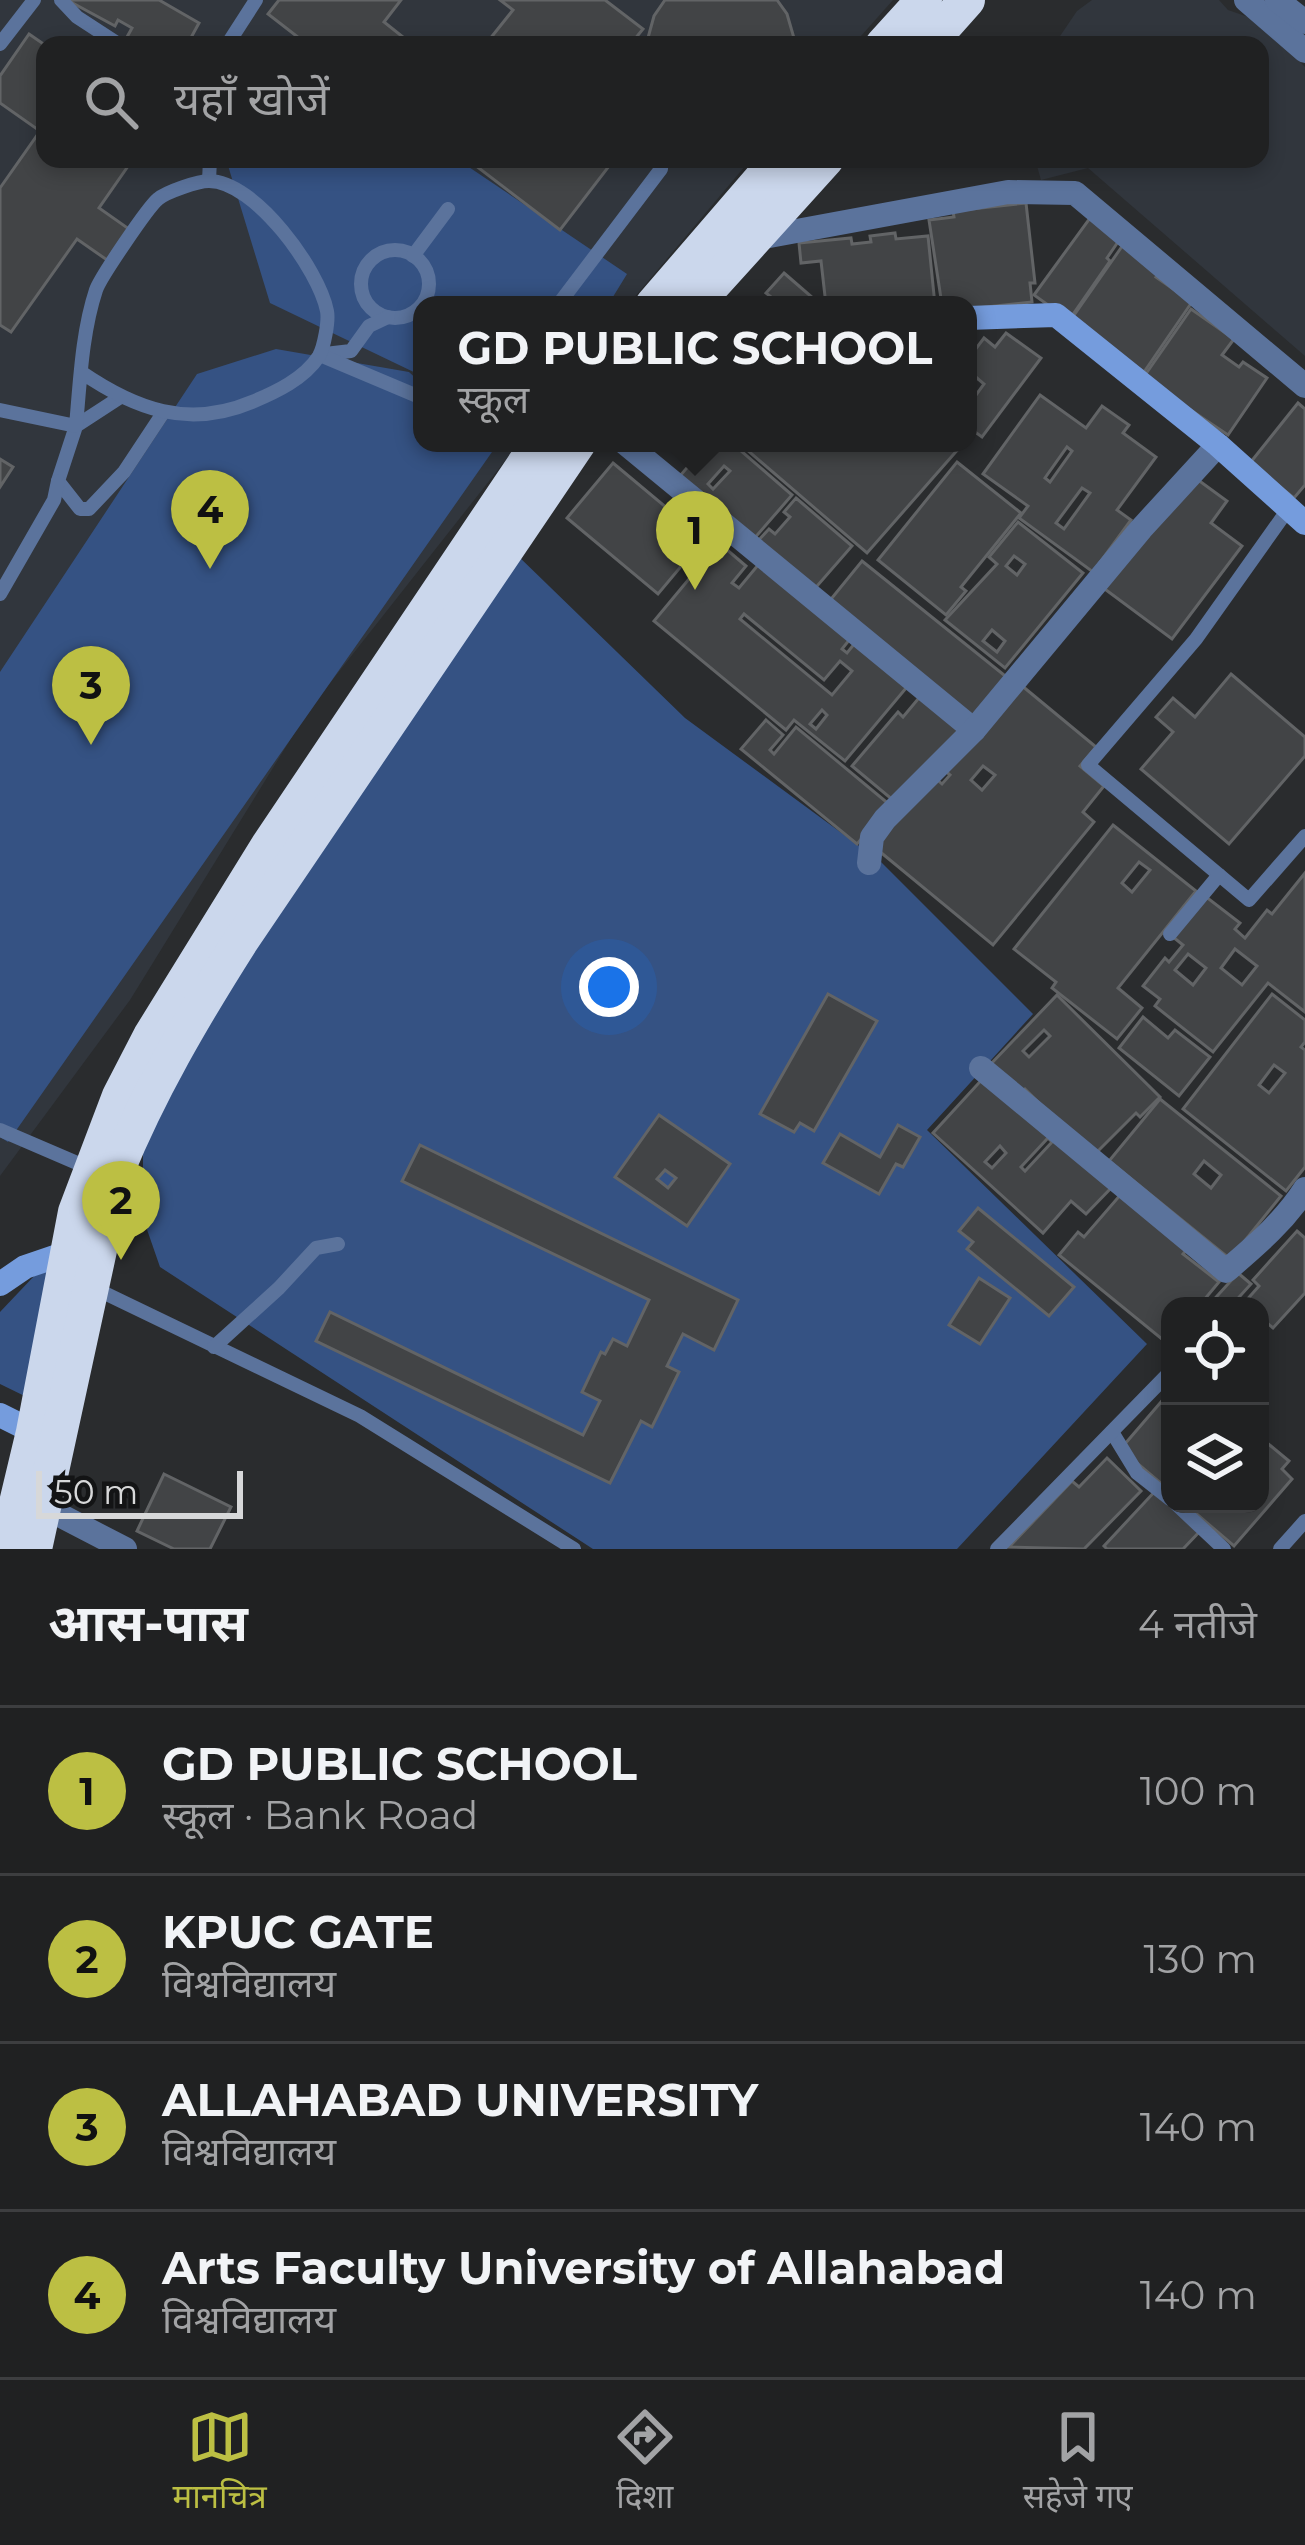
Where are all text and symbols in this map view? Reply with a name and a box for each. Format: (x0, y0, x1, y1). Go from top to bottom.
search box (36, 36, 1269, 168)
icon: search (78, 69, 144, 135)
text: यहाँ खोजें (174, 71, 329, 126)
popup (413, 296, 977, 452)
text: GD PUBLIC SCHOOL (458, 320, 932, 375)
text: स्कूल (458, 375, 529, 423)
pin: 4 (171, 470, 249, 569)
pin: 1 (656, 491, 734, 590)
pin: 3 (52, 646, 130, 745)
your location (579, 957, 639, 1017)
pin: 2 (82, 1161, 160, 1260)
map controls (1161, 1297, 1269, 1513)
button: locate (1161, 1297, 1269, 1405)
button: layers (1161, 1405, 1269, 1513)
scale bar (36, 1465, 243, 1518)
text: 50 m (54, 1472, 138, 1512)
text: आस-पास (48, 1592, 248, 1654)
text: 4 नतीजे (1138, 1600, 1257, 1648)
text: GD PUBLIC SCHOOL (162, 1736, 637, 1791)
text: 1 (79, 1767, 95, 1815)
text: 100 m (1140, 1767, 1257, 1815)
text: स्कूल · Bank Road (162, 1791, 478, 1839)
text: KPUC GATE (162, 1904, 434, 1959)
text: 2 (75, 1935, 99, 1983)
text: 130 m (1144, 1935, 1257, 1983)
text: विश्वविद्यालय (162, 1959, 336, 2007)
text: ALLAHABAD UNIVERSITY (162, 2072, 758, 2127)
text: 3 (75, 2103, 99, 2151)
text: 140 m (1140, 2103, 1257, 2151)
text: विश्वविद्यालय (162, 2127, 336, 2175)
text: Arts Faculty University of Allahabad (162, 2240, 1005, 2295)
text: 4 (74, 2271, 100, 2319)
text: 140 m (1140, 2271, 1257, 2319)
text: विश्वविद्यालय (162, 2295, 336, 2343)
tab: मानचित्र (172, 2404, 267, 2521)
tab: दिशा (612, 2404, 678, 2521)
tab: सहेजे गए (1023, 2404, 1133, 2521)

